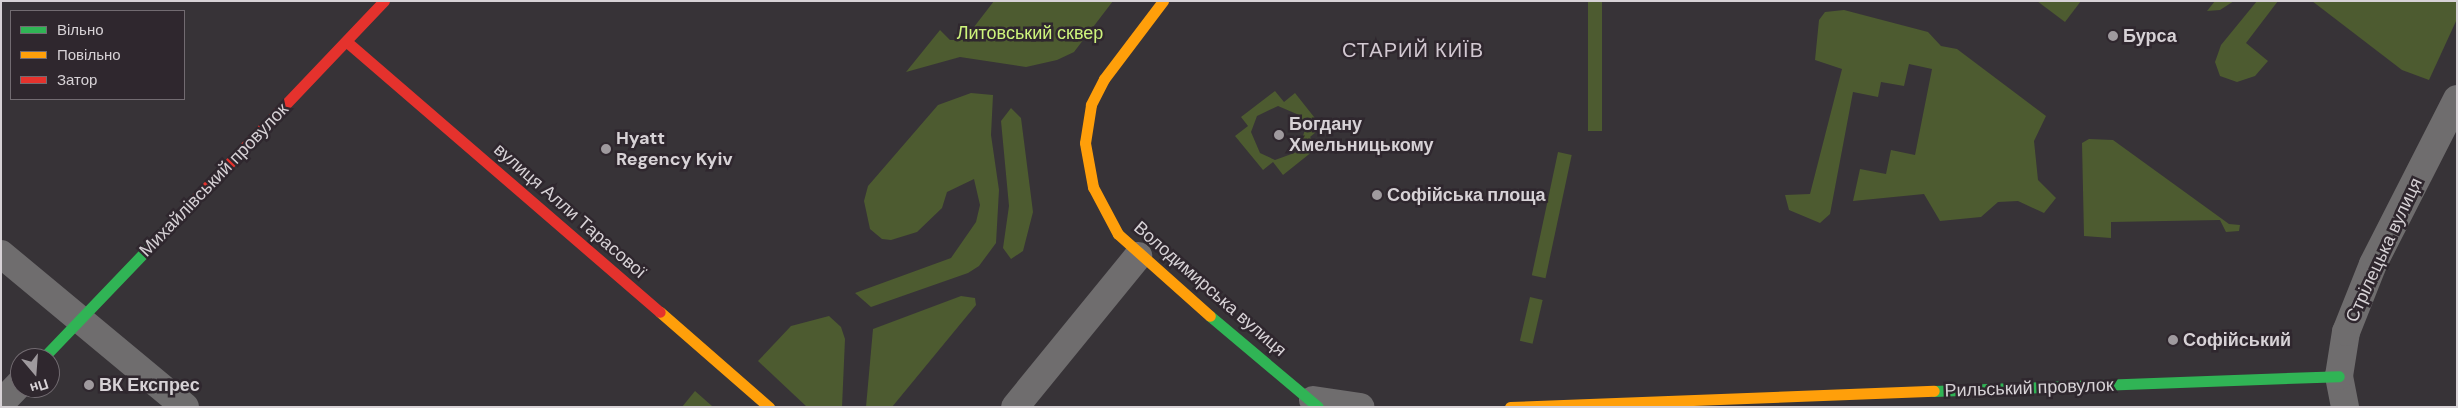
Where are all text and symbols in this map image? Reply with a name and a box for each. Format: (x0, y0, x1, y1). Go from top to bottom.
legend (10, 10, 185, 100)
text: Вільно (57, 20, 104, 40)
park label: Литовський сквер (957, 22, 1103, 44)
place label: Бурса (2123, 25, 2177, 47)
marker: Бурса (2107, 30, 2119, 42)
district label: СТАРИЙ КИЇВ (1341, 38, 1485, 62)
text: Повільно (57, 45, 121, 65)
text: Затор (57, 70, 97, 90)
street label: Михайлівський провулок (135, 99, 293, 261)
place label: Богдану Хмельницькому (1289, 114, 1434, 156)
place label: Hyatt Regency Kyiv (616, 128, 733, 170)
marker: Богдану Хмельницькому (1273, 129, 1285, 141)
street label: вулиця Алли Тарасової (489, 139, 651, 283)
marker: Hyatt Regency Kyiv (600, 143, 612, 155)
street label: Стрілецька вулиця (2341, 174, 2427, 326)
place label: Софійська площа (1387, 184, 1546, 206)
marker: Софійська площа (1371, 189, 1383, 201)
street label: Володимирська вулиця (1129, 217, 1291, 361)
place label: Софійський (2183, 329, 2291, 351)
marker: Софійський (2167, 334, 2179, 346)
north arrow (10, 348, 60, 398)
place label: ВК Експрес (99, 374, 200, 396)
street label: Рильський провулок (1944, 374, 2114, 402)
text: Пн (28, 375, 51, 398)
marker: ВК Експрес (83, 379, 95, 391)

